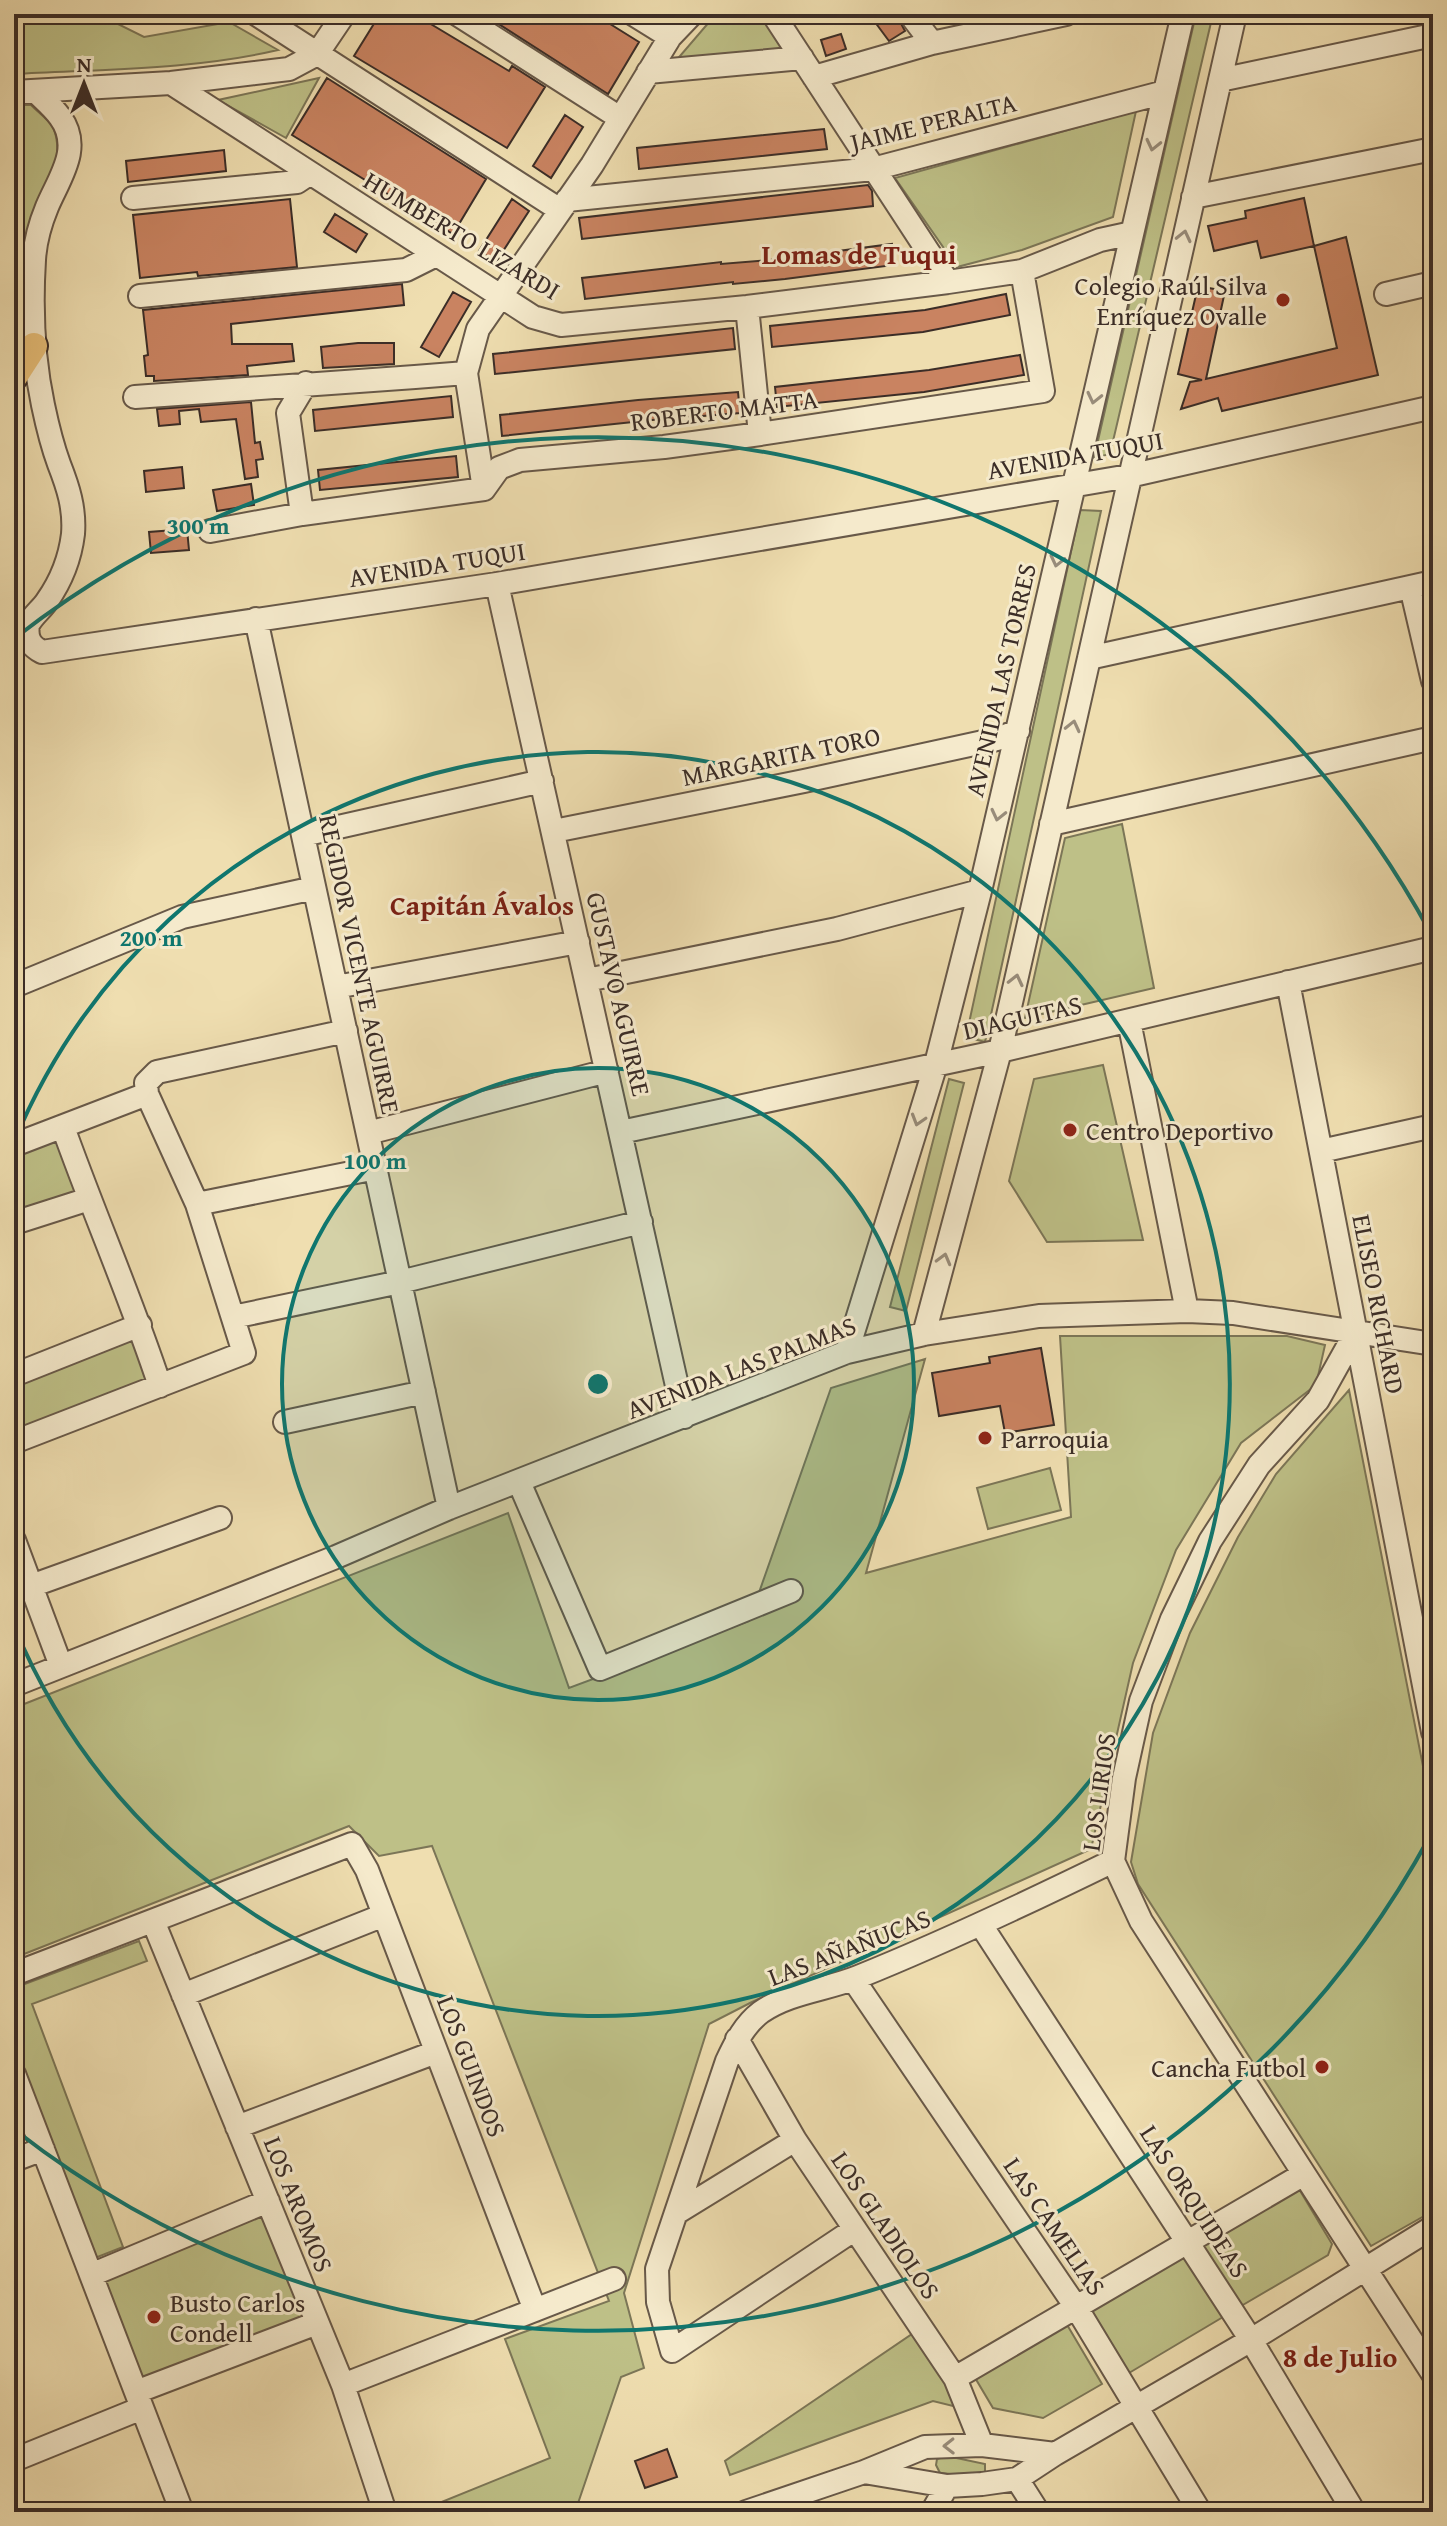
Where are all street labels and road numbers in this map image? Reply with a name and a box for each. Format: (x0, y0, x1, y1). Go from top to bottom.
street label: JAIME PERALTA (843, 82, 1020, 162)
street label: HUMBERTO LIZARDI (356, 161, 568, 309)
street label: ROBERTO MATTA (628, 379, 820, 441)
street label: AVENIDA TUQUI (984, 420, 1166, 490)
street label: AVENIDA TUQUI (346, 531, 528, 597)
street label: AVENIDA LAS TORRES (954, 559, 1046, 801)
street label: MARGARITA TORO (678, 716, 884, 796)
street label: REGIDOR VICENTE AGUIRRE (309, 811, 411, 1117)
street label: GUSTAVO AGUIRRE (577, 888, 661, 1100)
street label: DIAGUITAS (959, 984, 1085, 1050)
street label: ELISEO RICHARD (1342, 1211, 1416, 1397)
street label: AVENIDA LAS PALMAS (621, 1305, 861, 1429)
street label: LOS LIRIOS (1070, 1730, 1126, 1854)
street label: LAS AÑAÑUCAS (762, 1898, 936, 1996)
street label: LOS GUINDOS (427, 1990, 517, 2142)
street label: LAS ORQUIDEAS (1131, 2117, 1259, 2285)
street label: LOS AROMOS (254, 2130, 344, 2278)
street label: LOS GLADIOLOS (822, 2143, 950, 2307)
street label: LAS CAMELIAS (994, 2149, 1116, 2303)

